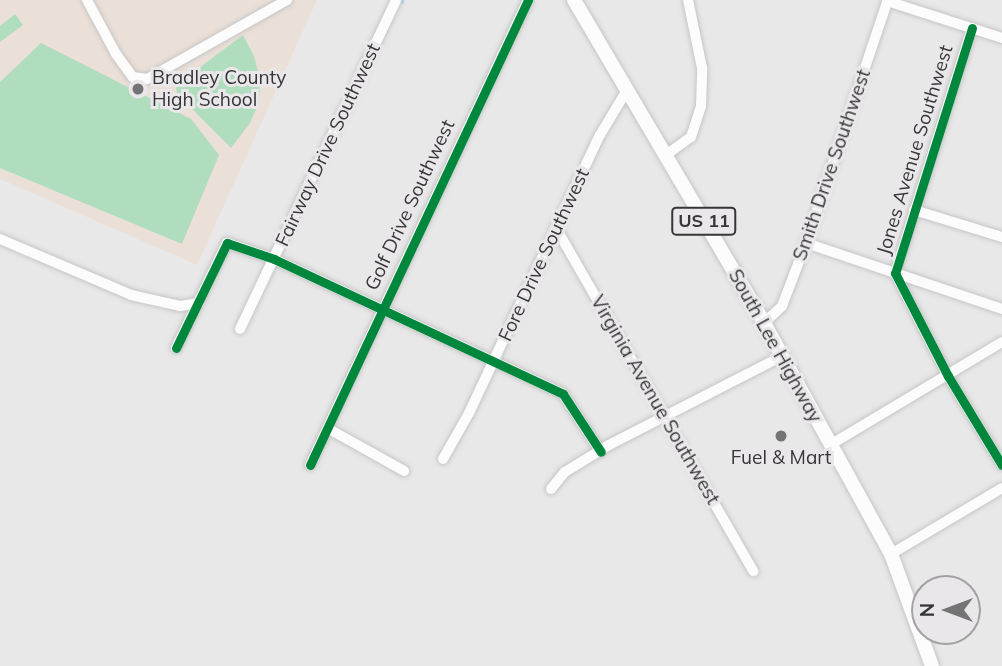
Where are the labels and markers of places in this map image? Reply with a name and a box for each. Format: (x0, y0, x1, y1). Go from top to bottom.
place label: Bradley County High School (152, 67, 286, 111)
marker: Bradley County High School (130, 81, 146, 97)
marker: Fuel & Mart (773, 428, 789, 444)
place label: Fuel & Mart (731, 447, 831, 469)

